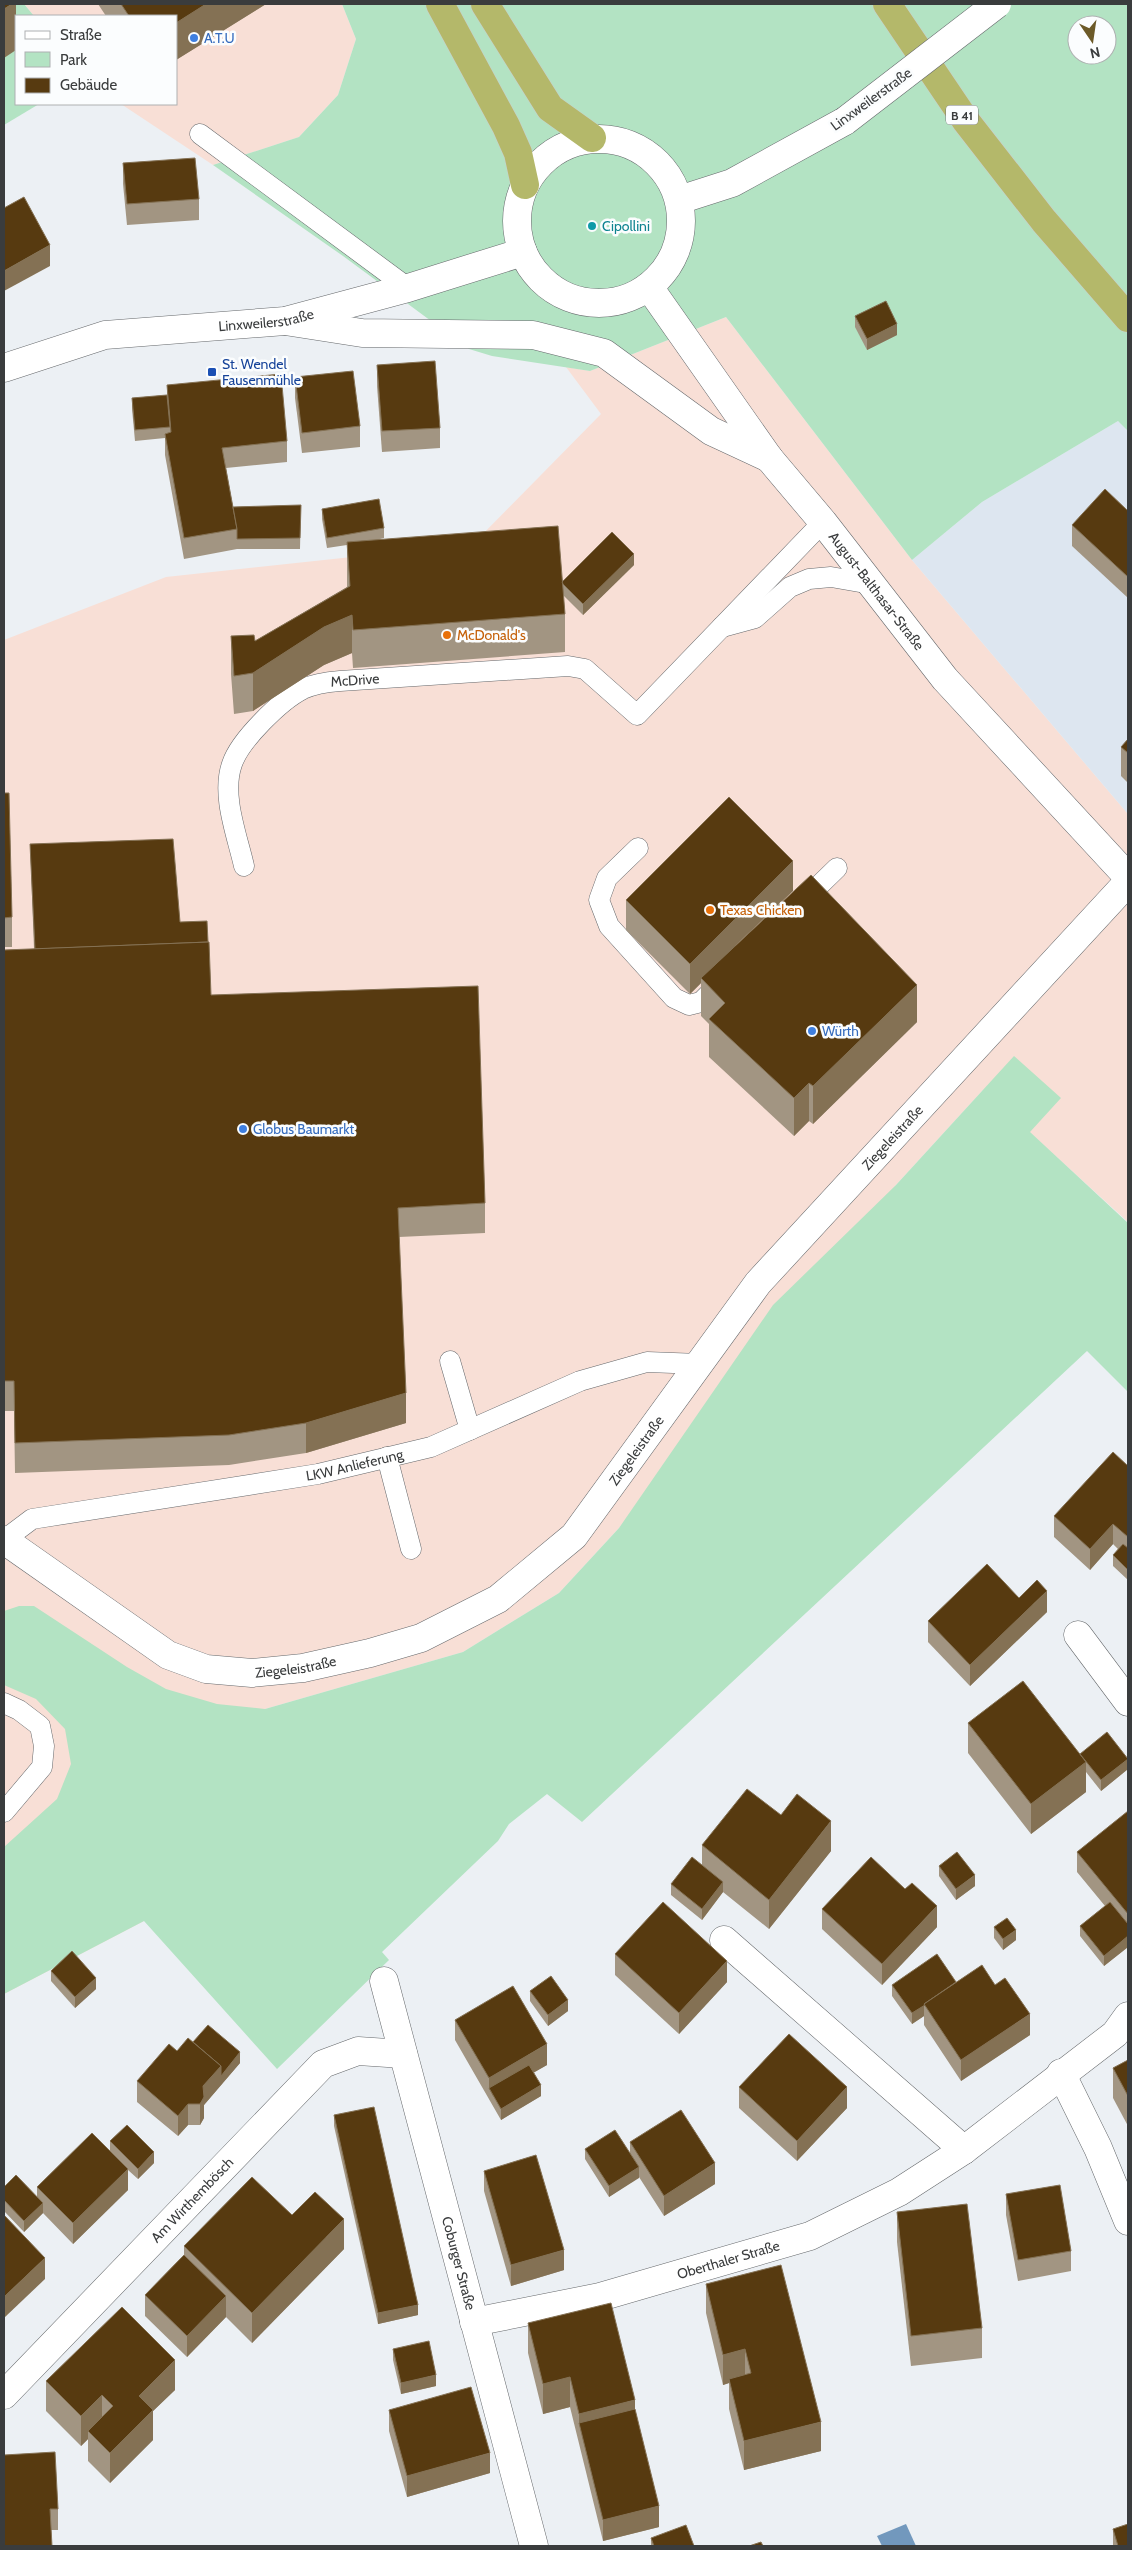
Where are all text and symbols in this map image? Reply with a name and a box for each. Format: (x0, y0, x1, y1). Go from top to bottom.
legend (15, 15, 178, 105)
north arrow (1067, 15, 1117, 65)
text: Straße (60, 26, 102, 44)
place label: A.T.U (204, 29, 235, 47)
marker: A.T.U (188, 32, 200, 44)
text: N (1088, 43, 1102, 63)
text: Park (60, 51, 87, 69)
street label: Linxweilerstraße (827, 63, 915, 135)
text: Gebäude (60, 76, 117, 94)
road number: B 41 (946, 106, 978, 124)
place label: Cipollini (602, 217, 650, 235)
marker: Cipollini (586, 220, 598, 232)
street label: Linxweilerstraße (218, 305, 316, 335)
place label: St. Wendel Fausenmühle (222, 355, 301, 389)
marker: St. Wendel Fausenmühle (206, 366, 218, 378)
street label: August-Balthasar-Straße (825, 528, 928, 654)
place label: McDonald's (457, 626, 526, 644)
marker: McDonald's (441, 629, 453, 641)
street label: McDrive (330, 669, 380, 691)
place label: Texas Chicken (720, 901, 802, 919)
marker: Texas Chicken (704, 904, 716, 916)
place label: Würth (822, 1022, 859, 1040)
marker: Würth (806, 1025, 818, 1037)
street label: Ziegeleistraße (858, 1101, 927, 1174)
place label: Globus Baumarkt (253, 1120, 354, 1138)
marker: Globus Baumarkt (237, 1123, 249, 1135)
street label: Ziegeleistraße (605, 1412, 668, 1489)
street label: LKW Anlieferung (304, 1445, 406, 1485)
street label: Ziegeleistraße (254, 1652, 338, 1682)
street label: Am Wirthembösch (147, 2153, 237, 2246)
street label: Coburger Straße (438, 2214, 480, 2312)
street label: Oberthaler Straße (675, 2236, 782, 2283)

